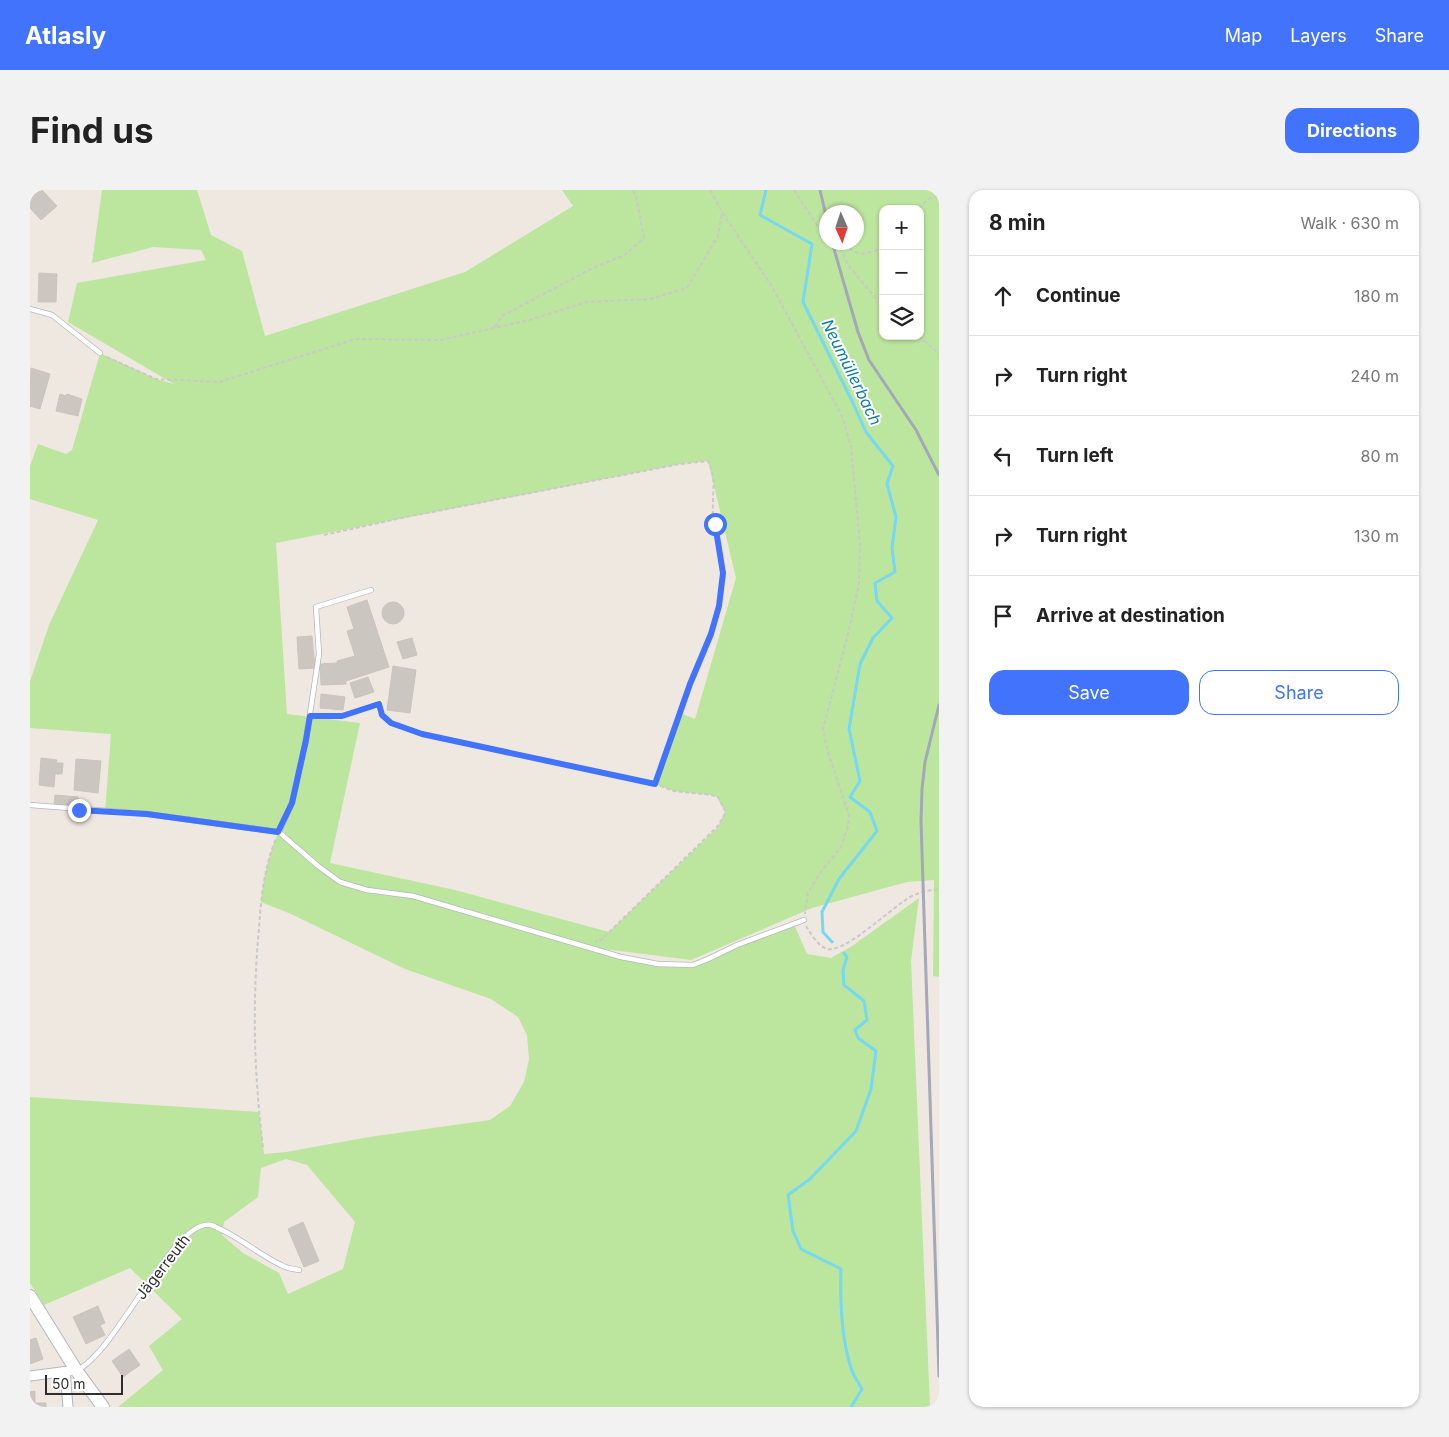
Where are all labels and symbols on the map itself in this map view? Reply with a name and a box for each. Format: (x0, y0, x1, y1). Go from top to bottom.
north arrow (819, 205, 864, 250)
water label: Neumüllerbach (818, 316, 886, 428)
route start (704, 513, 727, 536)
route end (68, 799, 91, 822)
street label: Jägerreuth (131, 1230, 194, 1303)
scale bar (45, 1372, 122, 1395)

